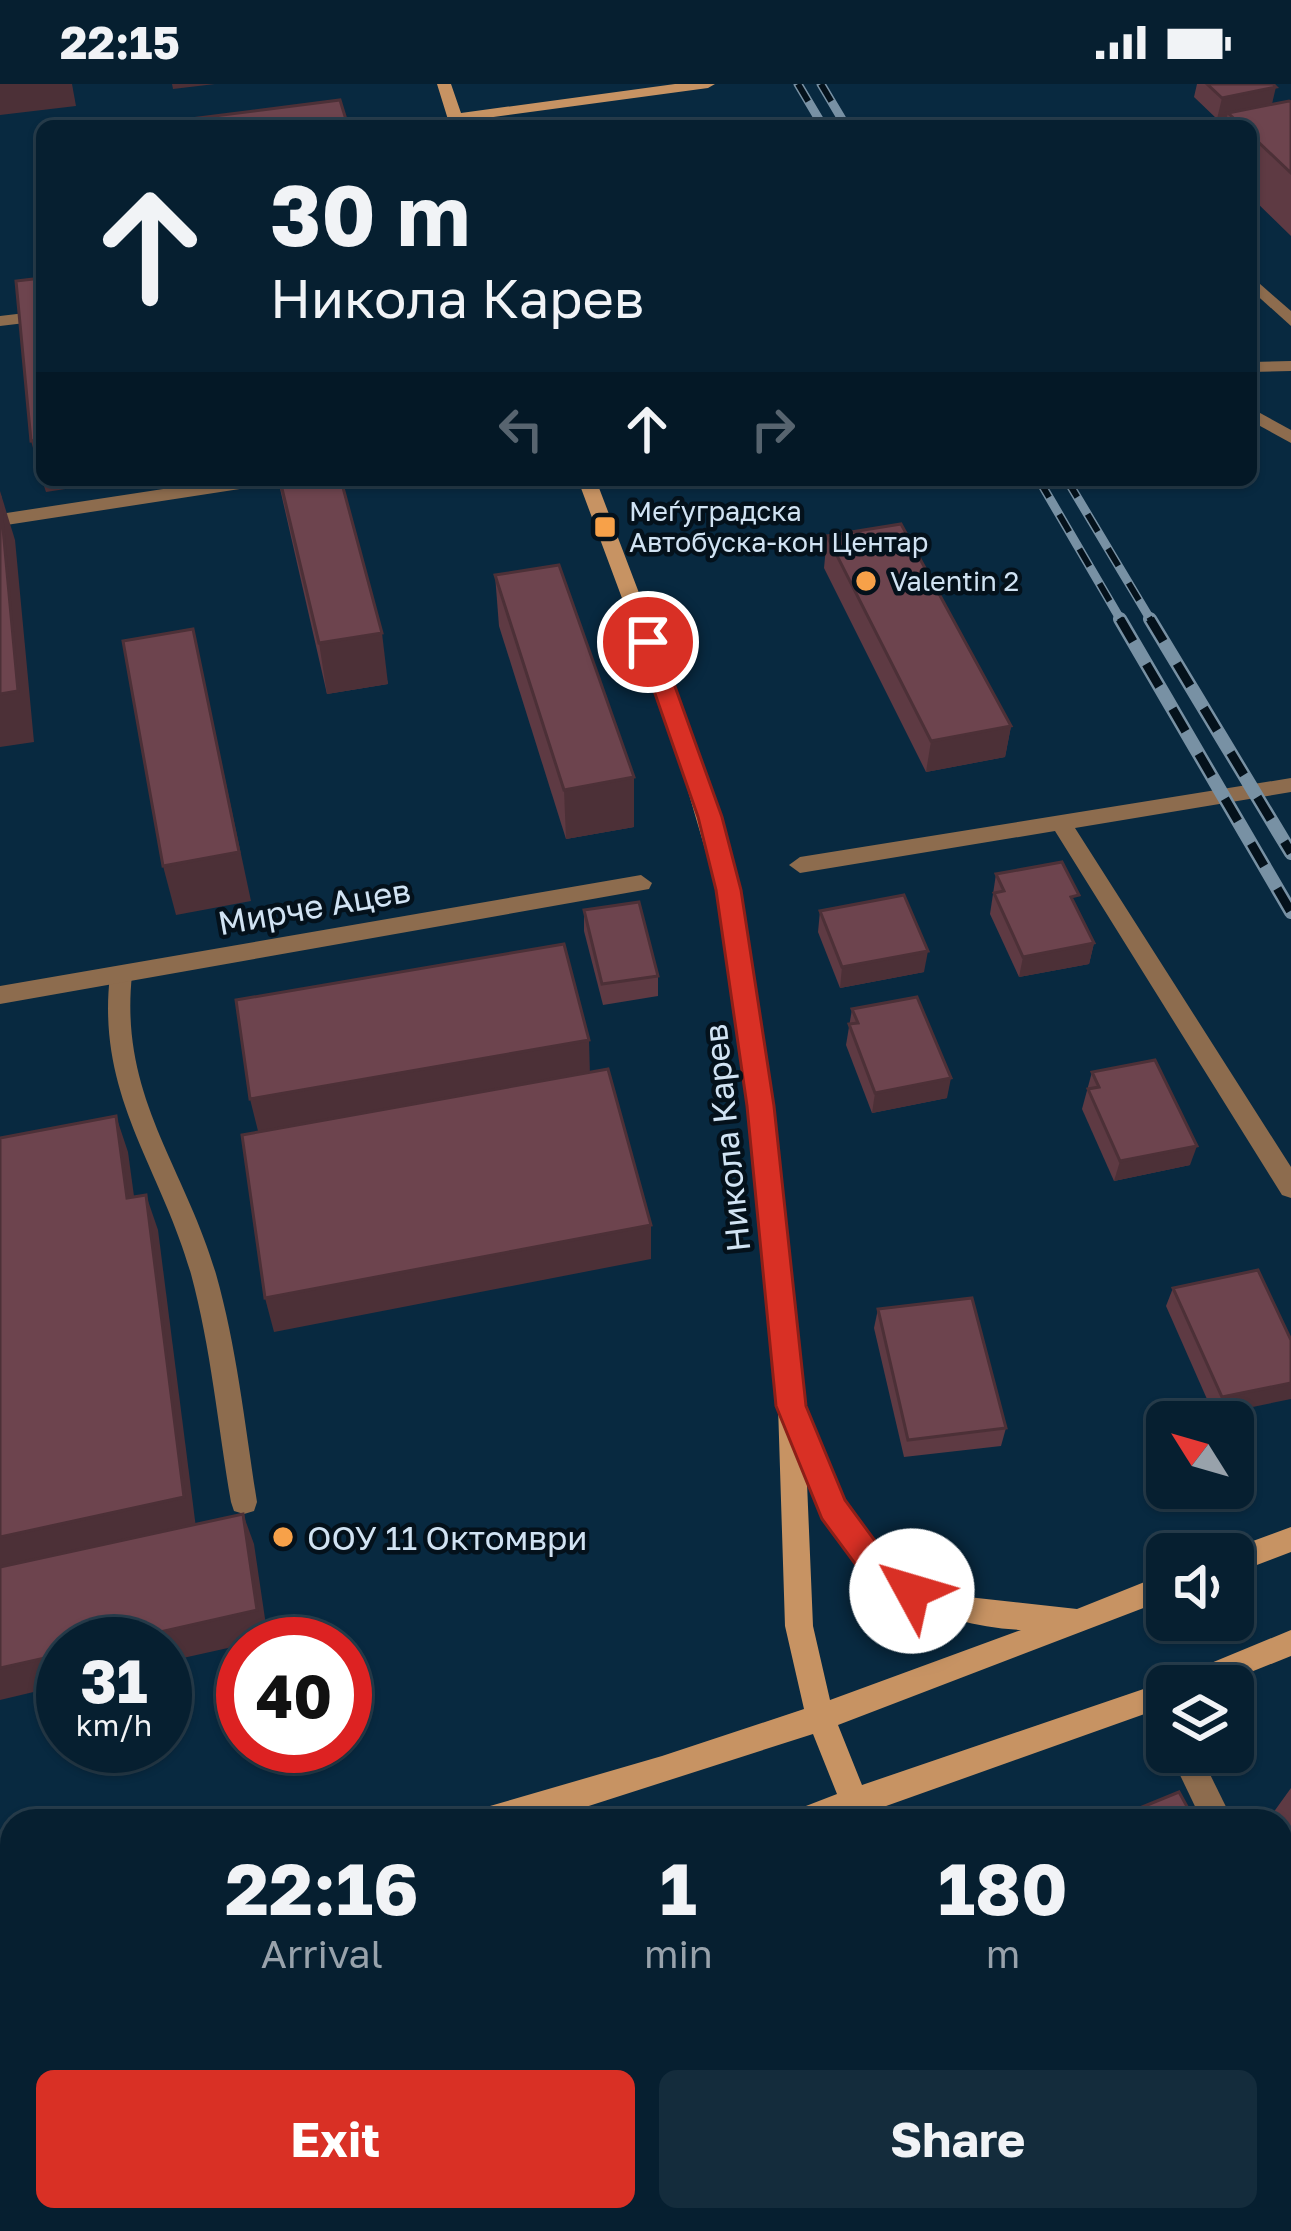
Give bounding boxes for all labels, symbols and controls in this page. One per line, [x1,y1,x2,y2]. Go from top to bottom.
text: 22:15 [60,15,180,69]
text: 30 m [270,164,470,264]
icon: ahead [72,168,228,324]
text: Никола Карев [270,265,644,330]
icon: left [488,396,554,462]
icon: ahead [614,396,680,462]
icon: right [740,396,806,462]
place label: Меѓуградска Автобуска-кон Центар [629,495,928,558]
marker: Меѓуградска Автобуска-кон Центар [592,514,618,540]
place label: Valentin 2 [890,565,1019,597]
marker: Valentin 2 [853,568,879,594]
pin [597,591,699,693]
icon: arrive [615,609,681,675]
street label: Мирче Ацев [215,870,413,942]
street label: Никола Карев [695,1022,757,1254]
north arrow [1146,1401,1254,1509]
map controls [1146,1401,1254,1773]
place label: ООУ 11 Октомври [307,1518,587,1557]
marker: ООУ 11 Октомври [270,1524,296,1550]
position arrow [849,1528,975,1654]
button: sound [1146,1533,1254,1641]
speed limit sign: 40 [216,1617,372,1773]
text: 31 [80,1644,148,1716]
button: layers [1146,1665,1254,1773]
text: km/h [76,1707,152,1743]
text: 22:16 [225,1844,419,1931]
text: 1 [660,1844,697,1931]
text: 180 [938,1844,1068,1931]
text: Arrival [261,1930,383,1977]
text: min [644,1930,713,1977]
text: m [986,1930,1020,1977]
button: Exit [36,2070,635,2208]
button: Share [659,2070,1257,2208]

